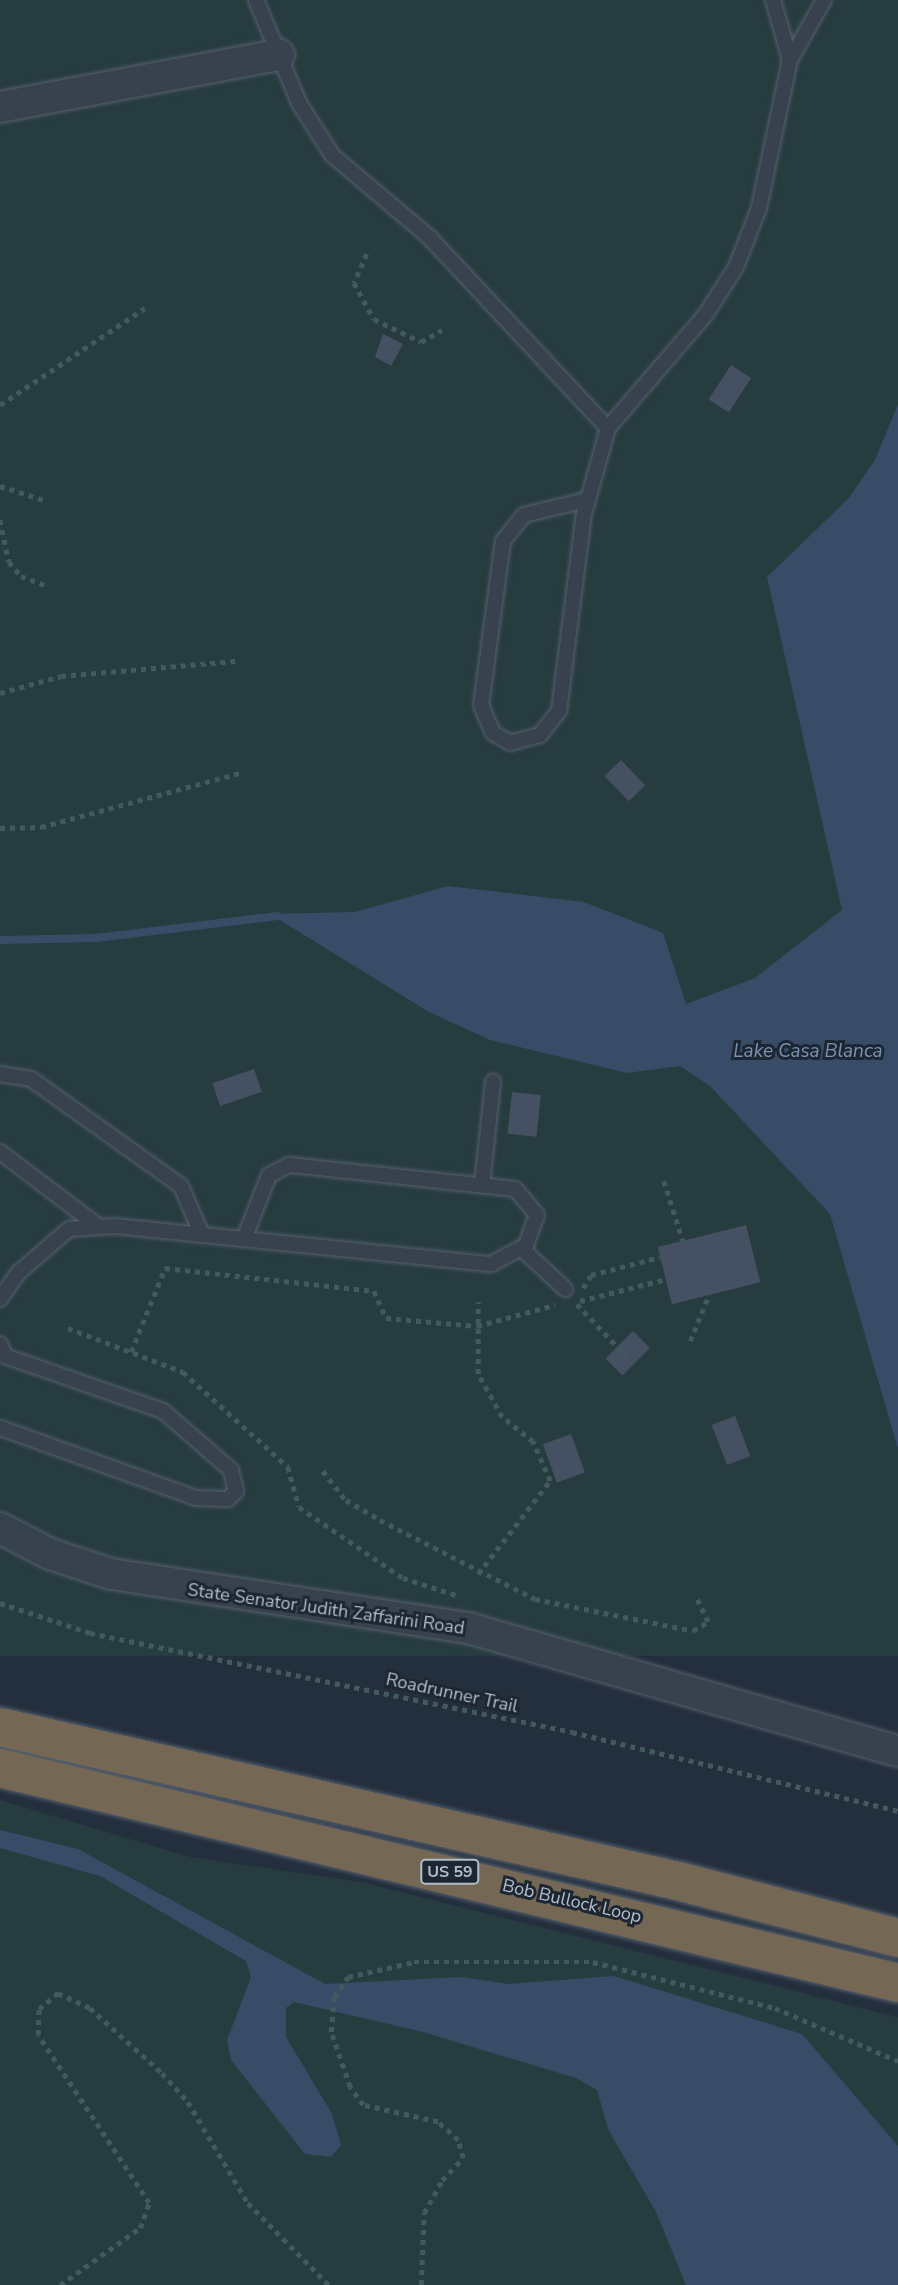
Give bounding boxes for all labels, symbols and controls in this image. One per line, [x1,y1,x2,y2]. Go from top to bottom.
water label: Lake Casa Blanca [733,1041,883,1063]
street label: State Senator Judith Zaffarini Road [186,1579,466,1639]
street label: Roadrunner Trail [384,1668,520,1718]
road number: US 59 [420,1860,480,1884]
street label: Bob Bullock Loop [500,1874,644,1928]

